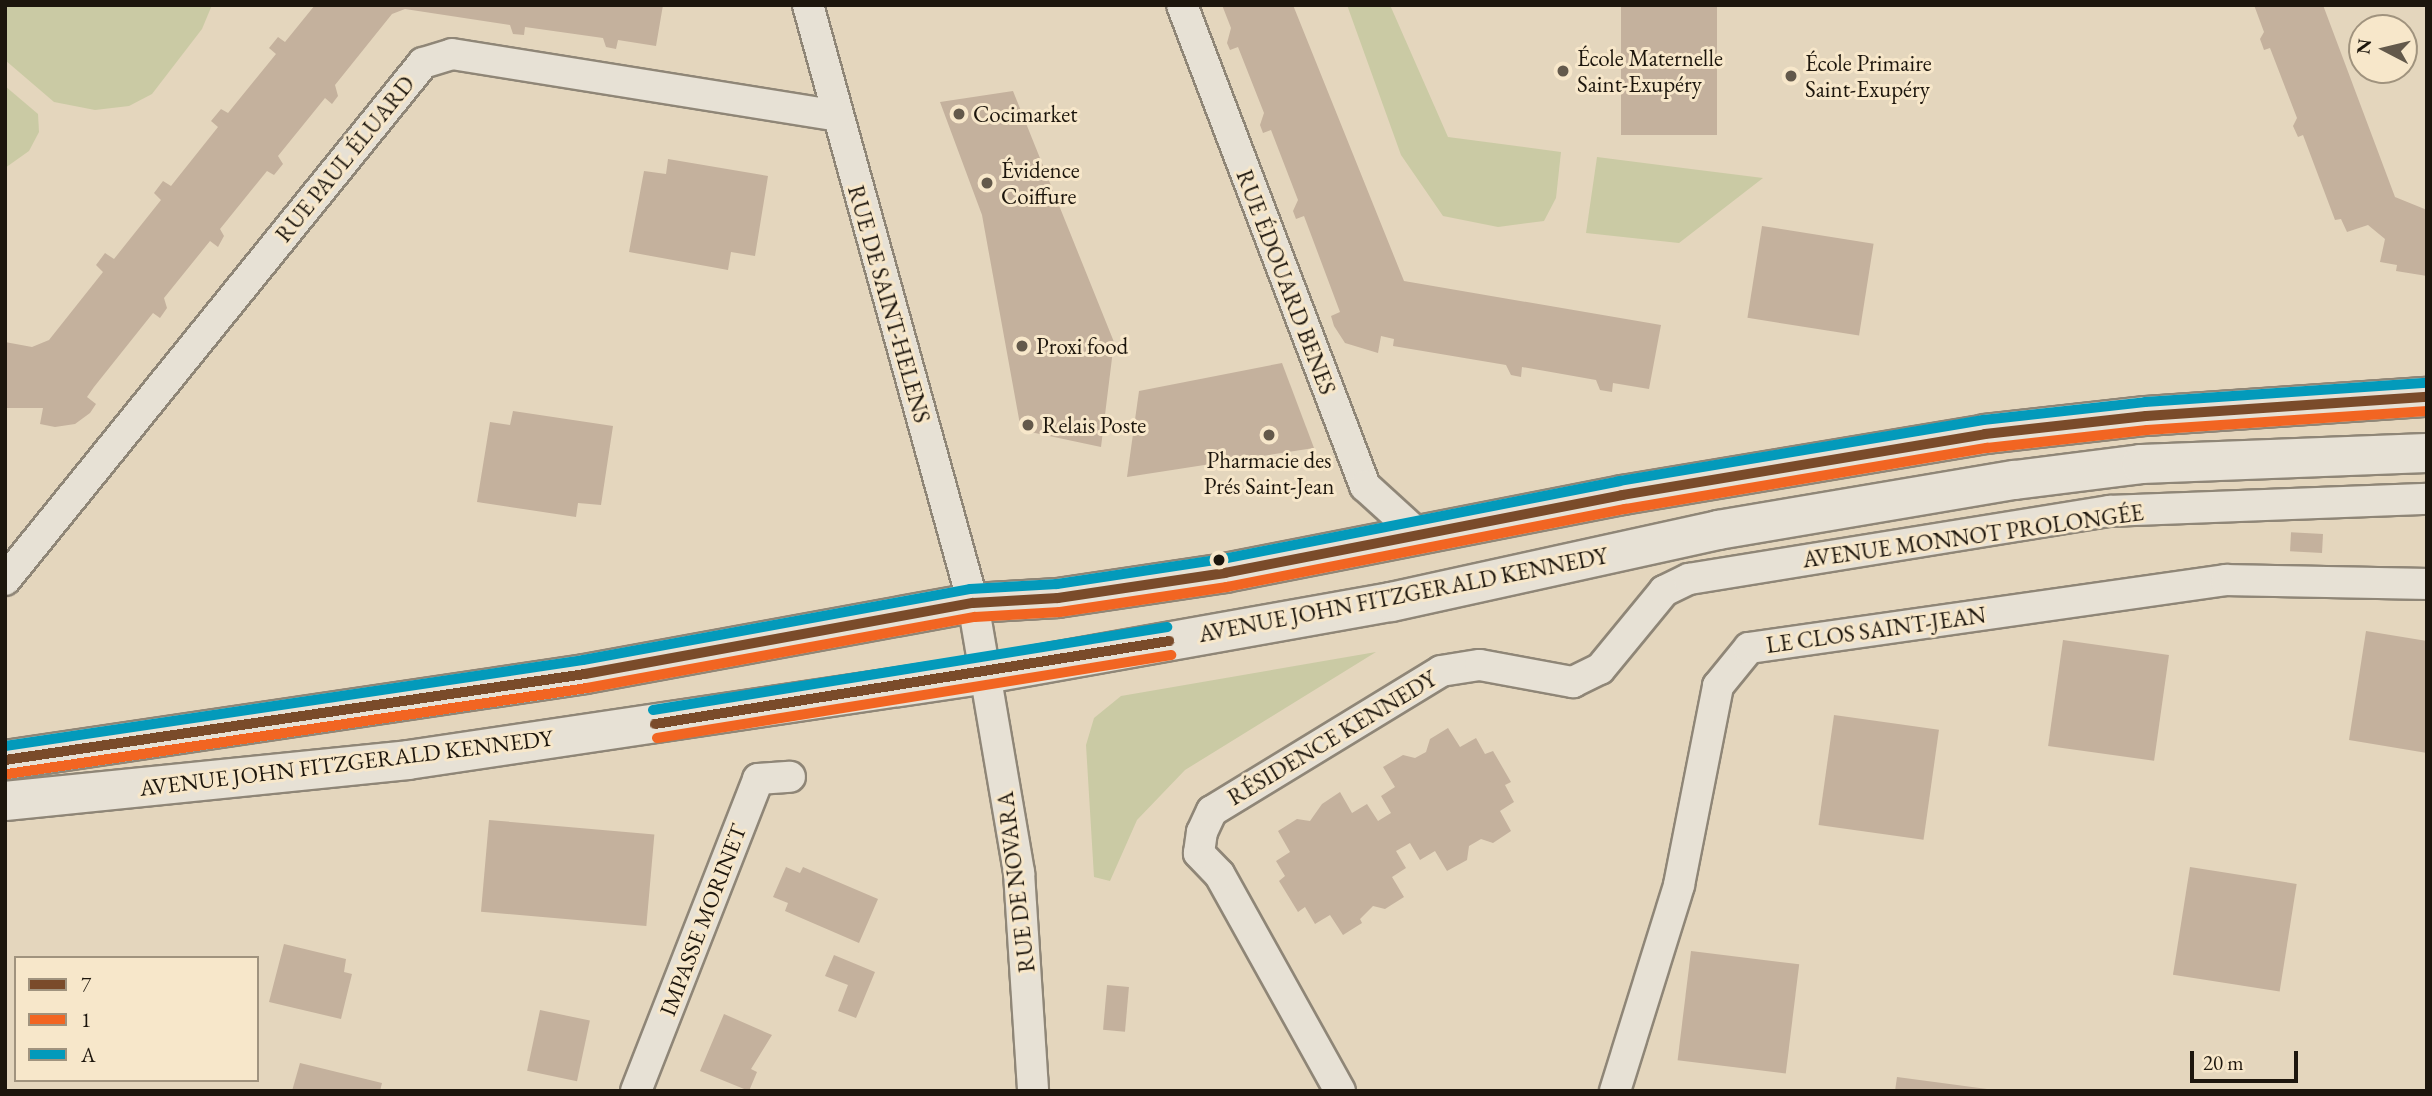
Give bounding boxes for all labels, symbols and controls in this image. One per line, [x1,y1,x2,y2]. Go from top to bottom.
north arrow [2348,14,2418,84]
text: N [2350,37,2377,56]
place label: École Maternelle Saint-Exupéry [1577,44,1723,98]
place label: École Primaire Saint-Exupéry [1805,49,1932,103]
marker: École Maternelle Saint-Exupéry [1555,63,1571,79]
marker: École Primaire Saint-Exupéry [1783,68,1799,84]
street label: RUE PAUL ÉLUARD [270,70,420,248]
place label: Cocimarket [973,100,1077,128]
marker: Cocimarket [951,106,967,122]
place label: Évidence Coiffure [1001,156,1080,210]
street label: RUE ÉDOUARD BENES [1230,166,1342,398]
marker: Évidence Coiffure [979,175,995,191]
street label: RUE DE SAINT-HELENS [842,182,936,426]
place label: Proxi food [1036,332,1128,360]
marker: Proxi food [1014,338,1030,354]
place label: Relais Poste [1042,411,1146,439]
marker: Relais Poste [1020,417,1036,433]
marker: Pharmacie des Prés Saint-Jean [1261,427,1277,443]
place label: Pharmacie des Prés Saint-Jean [1204,446,1334,500]
street label: AVENUE MONNOT PROLONGÉE [1801,498,2145,574]
street label: AVENUE JOHN FITZGERALD KENNEDY [1196,542,1610,648]
unlabelled marker [1212,553,1226,567]
street label: LE CLOS SAINT-JEAN [1764,601,1988,659]
street label: RÉSIDENCE KENNEDY [1223,665,1441,811]
street label: AVENUE JOHN FITZGERALD KENNEDY [138,724,554,802]
street label: RUE DE NOVARA [991,790,1041,974]
street label: IMPASSE MORINET [654,820,752,1020]
legend [14,956,259,1082]
text: 7 [81,971,91,998]
text: 1 [81,1006,91,1033]
scale bar [2194,1036,2302,1080]
text: A [81,1041,96,1068]
text: 20 m [2203,1049,2244,1076]

